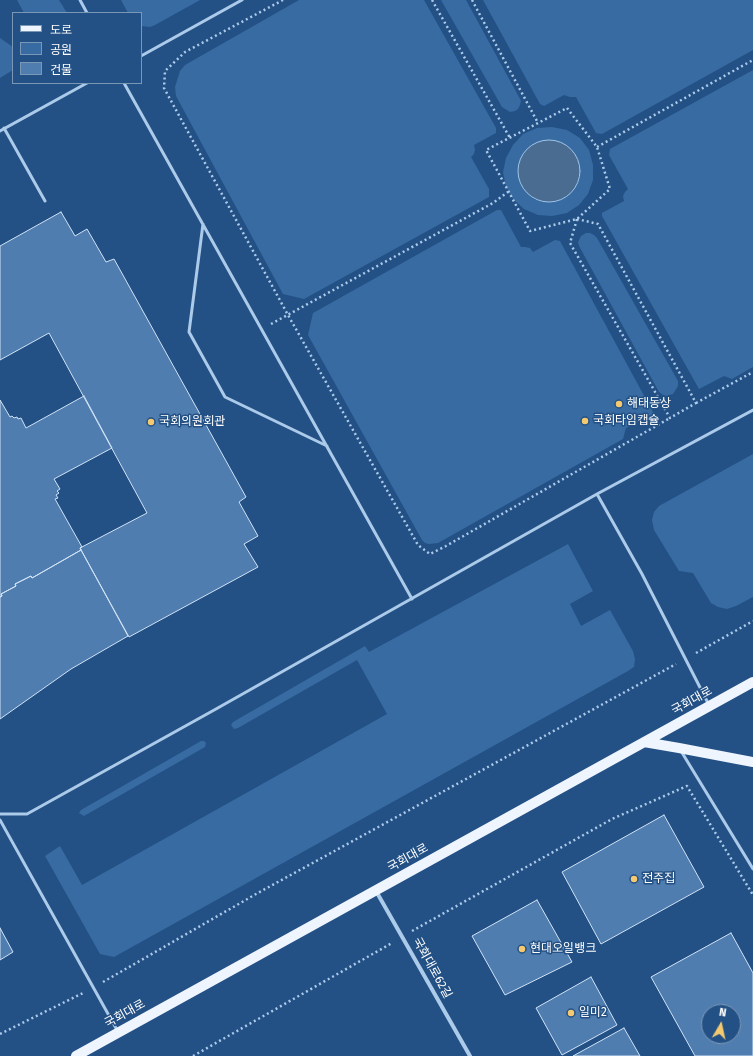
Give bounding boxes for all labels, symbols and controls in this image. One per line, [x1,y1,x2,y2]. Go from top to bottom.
legend [12,12,142,84]
text: 도로 [50,23,72,37]
text: 공원 [50,43,72,57]
text: 건물 [50,63,72,77]
place label: 해태동상 [627,397,671,411]
marker: 해태동상 [614,399,624,409]
place label: 국회타임캡슐 [593,414,659,428]
place label: 국회의원회관 [159,415,225,429]
marker: 국회타임캡슐 [580,416,590,426]
marker: 국회의원회관 [146,417,156,427]
street label: 국회대로 [669,684,715,718]
street label: 국회대로 [385,841,431,875]
place label: 전주집 [642,872,675,886]
marker: 전주집 [629,874,639,884]
street label: 국회대로62길 [409,935,455,1001]
place label: 현대오일뱅크 [530,942,596,956]
marker: 현대오일뱅크 [517,944,527,954]
street label: 국회대로 [102,997,148,1031]
north arrow [701,1004,741,1044]
place label: 일미2 [579,1006,607,1020]
text: N [718,1006,727,1020]
marker: 일미2 [566,1008,576,1018]

